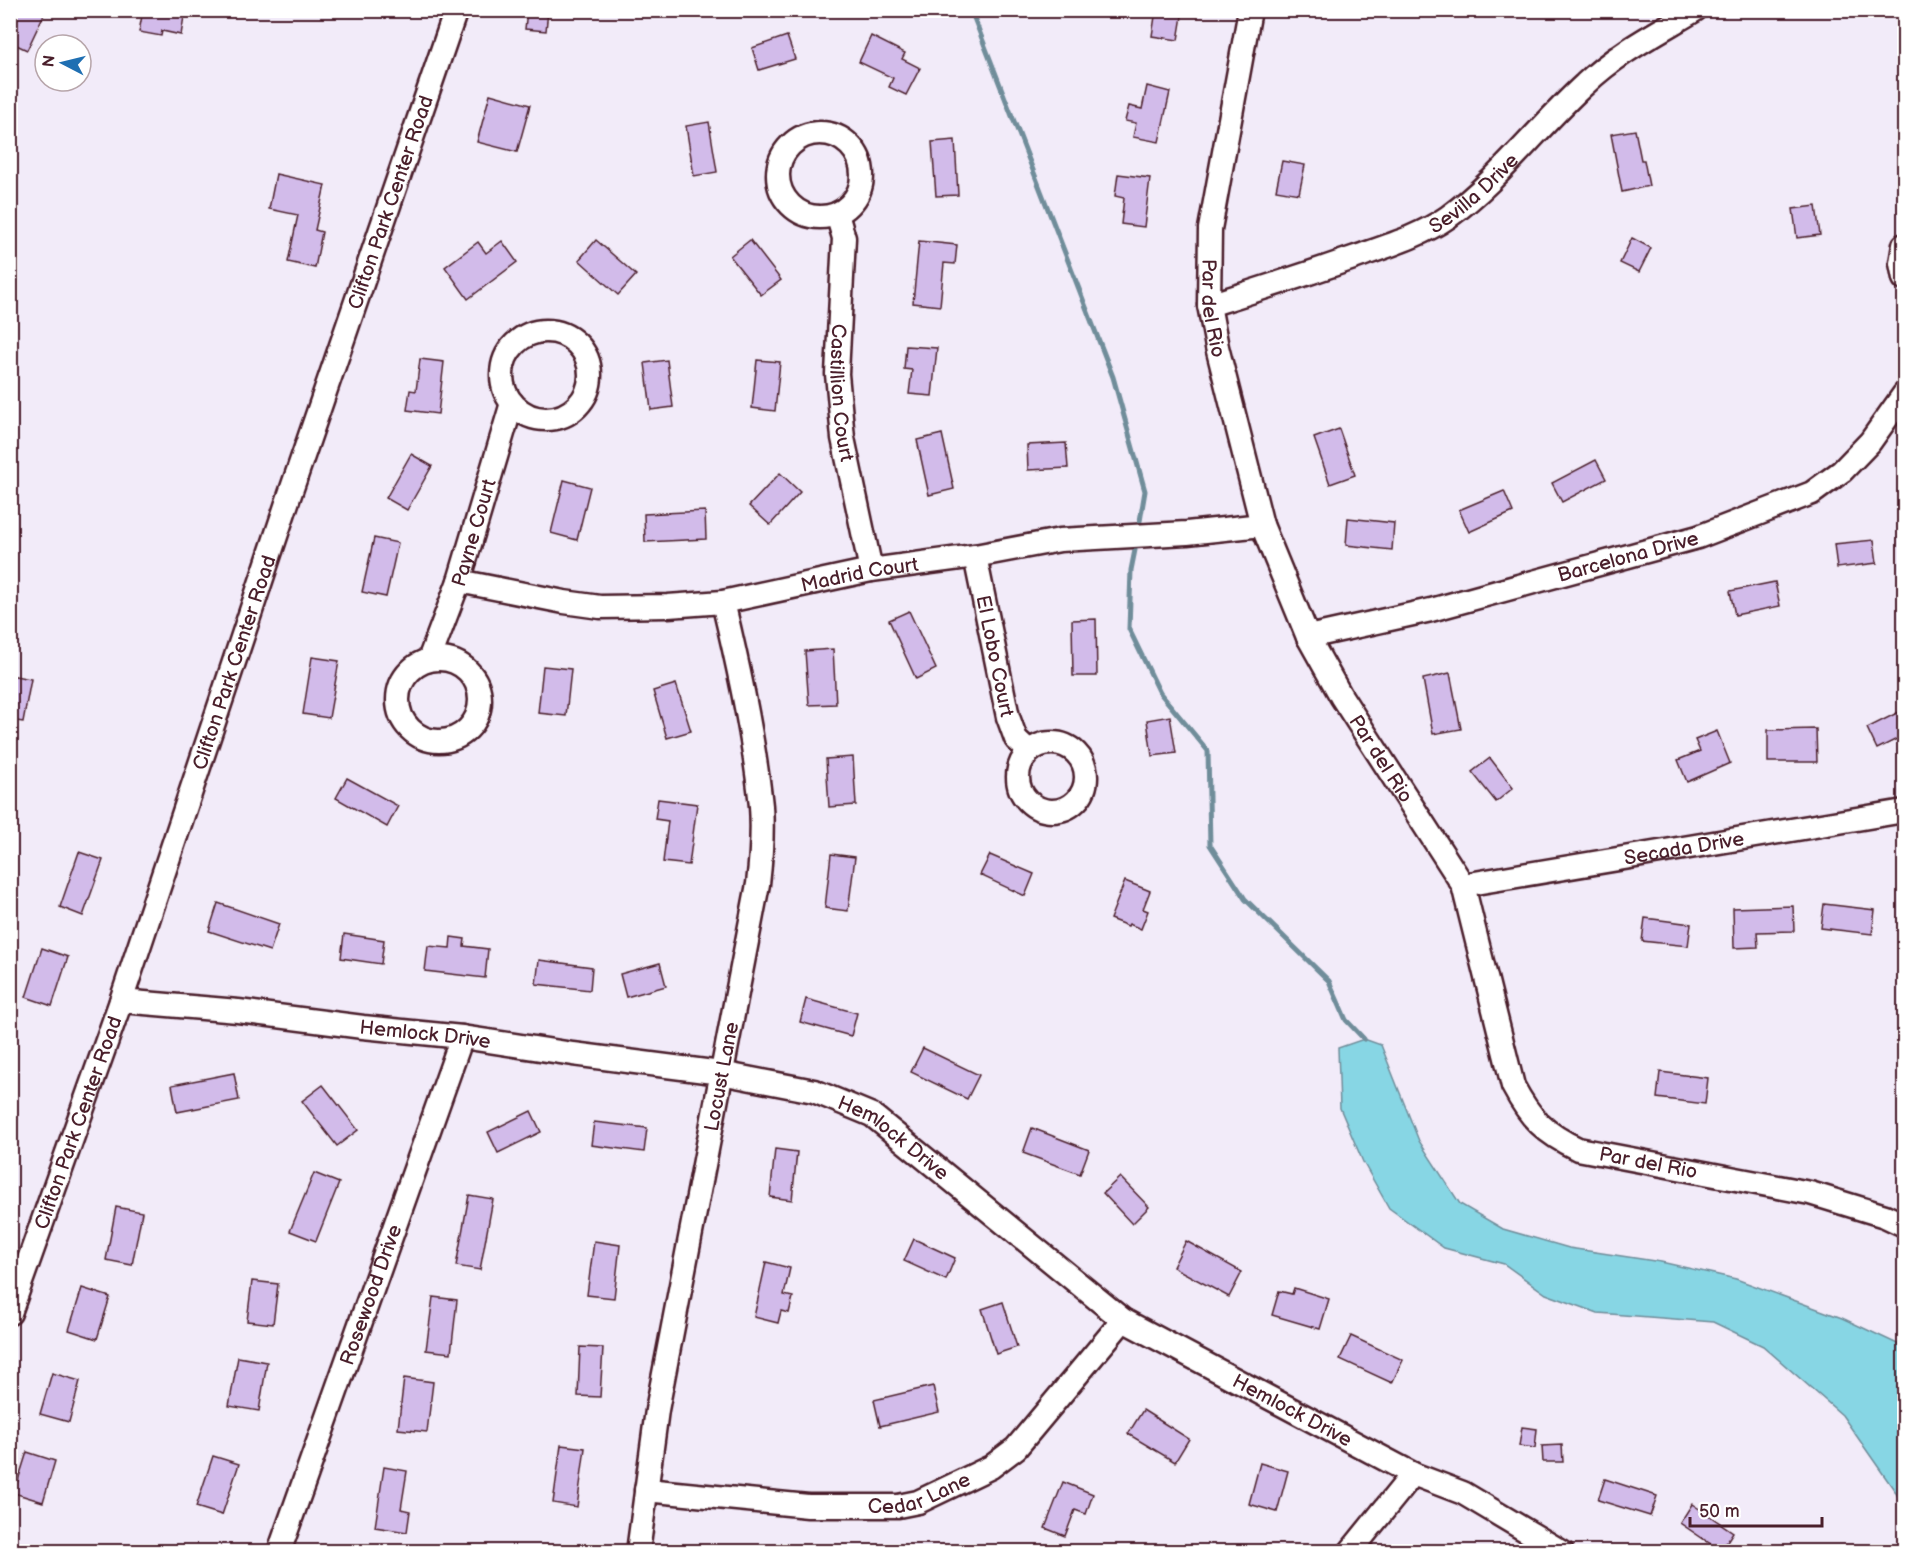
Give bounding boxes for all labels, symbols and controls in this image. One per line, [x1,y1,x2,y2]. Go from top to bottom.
north arrow [33,33,93,93]
text: N [39,54,60,68]
street label: Clifton Park Center Road [343,92,439,313]
street label: Sevilla Drive [1425,149,1524,239]
street label: Par del Rio [1196,259,1230,360]
street label: Castillion Court [824,323,859,464]
street label: Payne Court [447,476,502,589]
street label: Barcelona Drive [1555,526,1701,588]
street label: Clifton Park Center Road [188,552,282,773]
street label: Madrid Court [799,553,920,598]
street label: El Lobo Court [970,593,1019,719]
street label: Par del Rio [1343,711,1417,807]
street label: Secada Drive [1622,827,1746,871]
street label: Clifton Park Center Road [30,1013,128,1233]
street label: Hemlock Drive [358,1016,492,1054]
street label: Locust Lane [700,1020,744,1133]
street label: Hemlock Drive [834,1091,953,1186]
street label: Par del Rio [1597,1142,1699,1184]
street label: Rosewood Drive [335,1222,407,1369]
street label: Hemlock Drive [1228,1369,1356,1452]
street label: Cedar Lane [868,1468,974,1520]
scale bar [1690,1490,1822,1528]
text: 50 m [1699,1501,1740,1522]

